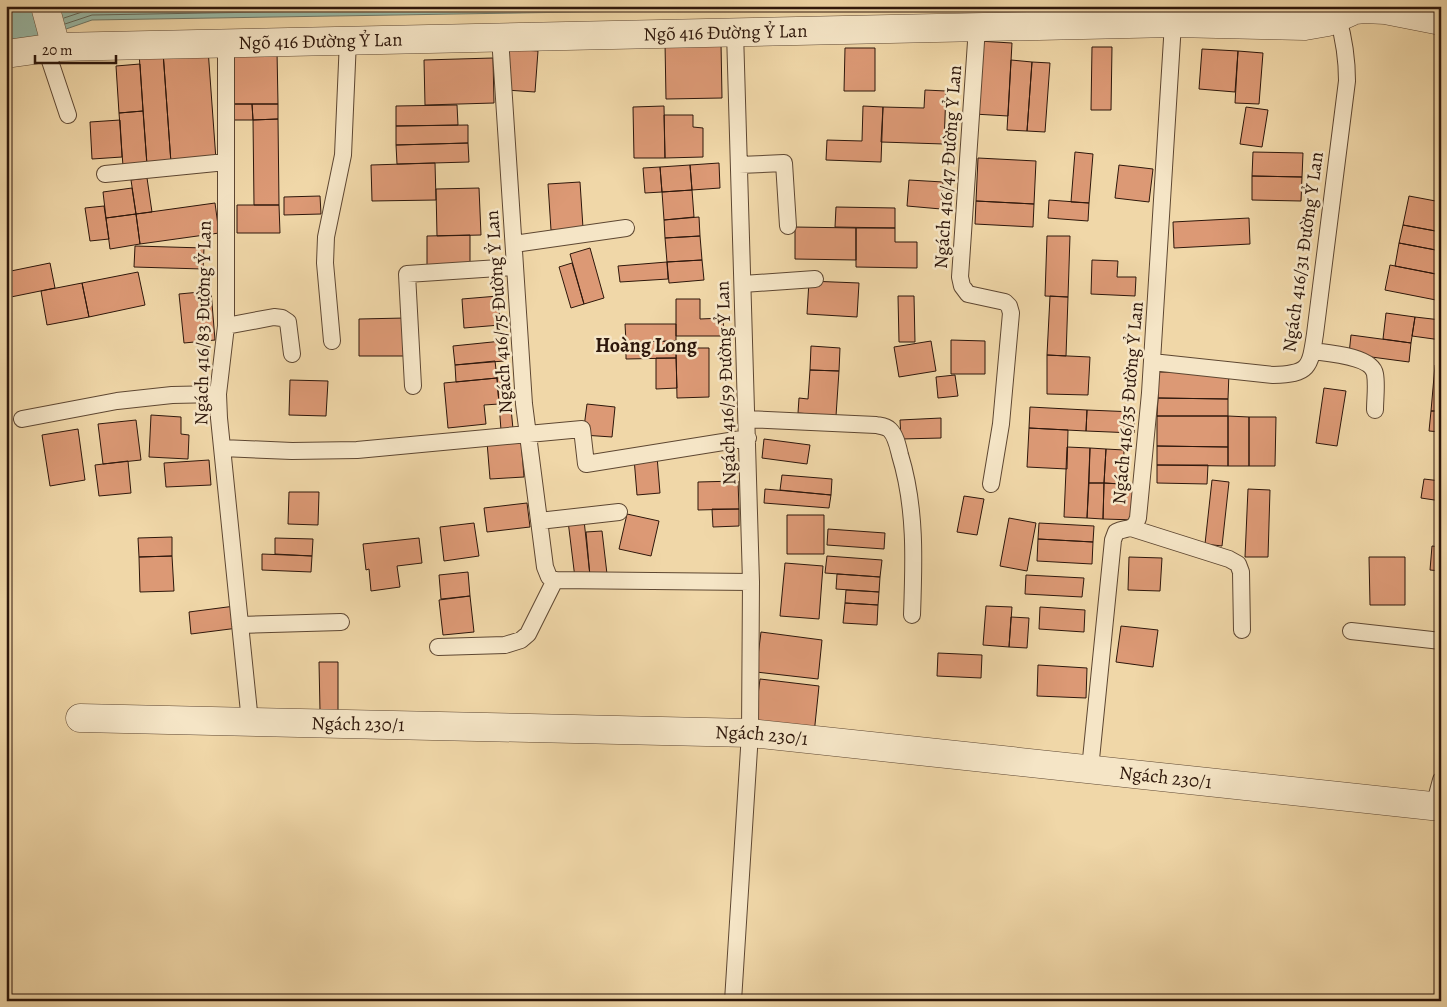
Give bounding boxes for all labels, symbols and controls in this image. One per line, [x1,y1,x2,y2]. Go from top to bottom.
street label: Ngõ 416 Đường Ỷ Lan [643,18,808,47]
street label: Ngõ 416 Đường Ỷ Lan [238,27,403,56]
scale bar [35,32,116,64]
text: 20 m [42,40,73,60]
street label: Ngách 416/47 Đường Ỷ Lan [928,64,968,270]
street label: Ngách 416/31 Đường Ỷ Lan [1276,150,1330,354]
street label: Ngách 416/75 Đường Ỷ Lan [479,209,519,415]
street label: Ngách 416/83 Đường Ỷ Lan [188,220,218,426]
street label: Ngách 416/59 Đường Ỷ Lan [709,280,743,486]
street label: Ngách 416/35 Đường Ỷ Lan [1106,300,1150,506]
district label: Hoàng Long [595,332,698,359]
street label: Ngách 230/1 [311,710,405,738]
street label: Ngách 230/1 [715,719,810,752]
street label: Ngách 230/1 [1118,760,1214,795]

